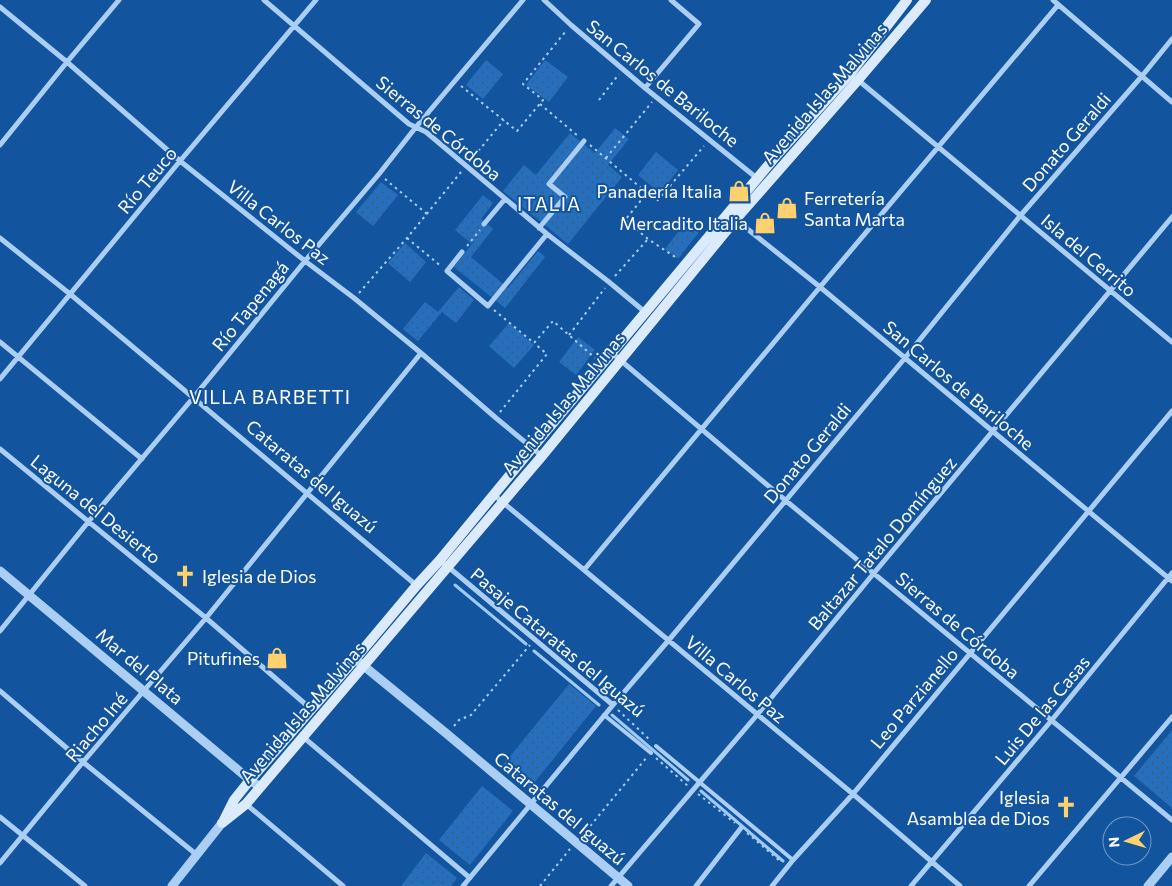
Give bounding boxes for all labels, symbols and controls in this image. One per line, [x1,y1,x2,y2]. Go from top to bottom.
street label: San Carlos de Bariloche [582,15,744,151]
street label: Avenida Islas Malvinas [757,18,891,168]
street label: Sierras de Córdoba [372,71,506,185]
street label: Donato Geraldi [1017,88,1115,196]
street label: Río Teuco [113,142,181,218]
street label: Villa Carlos Paz [223,175,335,269]
shop icon: Panadería Italia [726,178,752,204]
place label: Panadería Italia [597,180,722,202]
place label: Ferretería Santa Marta [804,187,905,230]
district label: ITALIA [517,192,581,215]
shop icon: Ferretería Santa Marta [774,195,800,221]
street label: Isla del Cerrito [1037,209,1141,301]
shop icon: Mercadito Italia [752,210,778,236]
place label: Mercadito Italia [619,212,748,234]
street label: Río Tapenagá [207,257,293,355]
street label: San Carlos de Bariloche [879,316,1039,454]
street label: Avenida Islas Malvinas [497,327,629,479]
district label: VILLA BARBETTI [189,385,351,408]
street label: Donato Geraldi [759,398,855,508]
street label: Cataratas del Iguazú [242,415,382,537]
street label: Laguna del Desierto [27,450,165,568]
street label: Baltazar Tatalo Domínguez [803,452,961,634]
church icon: Iglesia de Dios [172,563,198,589]
street label: Pasaje Cataratas del Iguazú [467,563,649,721]
place label: Iglesia de Dios [202,565,317,587]
street label: Sierras de Córdoba [892,567,1024,683]
street label: Mar del Plata [92,623,188,709]
street label: Villa Carlos Paz [681,631,791,727]
street label: Avenida Islas Malvinas [235,637,369,787]
street label: Leo Parzianello [866,643,962,753]
shop icon: Pitufines [264,645,290,671]
place label: Pitufines [187,647,260,669]
street label: Luis De las Casas [990,651,1094,769]
street label: Riacho Iné [60,688,132,766]
street label: Cataratas del Iguazú [490,747,630,869]
place label: Iglesia Asamblea de Dios [907,786,1050,829]
church icon: Iglesia Asamblea de Dios [1053,794,1079,820]
north arrow [1102,816,1152,866]
text: N [1105,836,1122,848]

